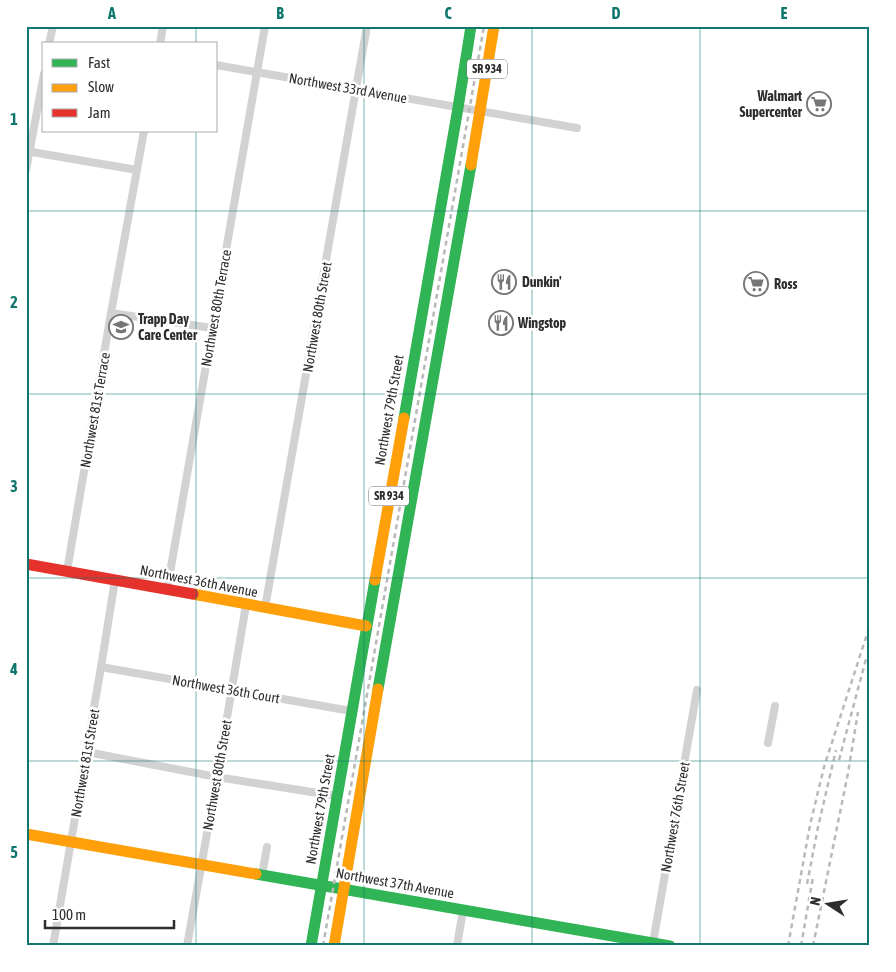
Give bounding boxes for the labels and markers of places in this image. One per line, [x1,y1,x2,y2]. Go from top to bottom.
place label: Walmart Supercenter [740,88,803,120]
supermarket icon: Walmart Supercenter [806,91,832,117]
restaurant icon: Dunkin' [491,269,517,295]
supermarket icon: Ross [743,271,769,297]
place label: Dunkin' [522,274,562,290]
place label: Ross [774,276,798,292]
restaurant icon: Wingstop [488,310,514,336]
place label: Trapp Day Care Center [138,311,198,343]
school or university icon: Trapp Day Care Center [108,314,134,340]
place label: Wingstop [517,315,567,331]

